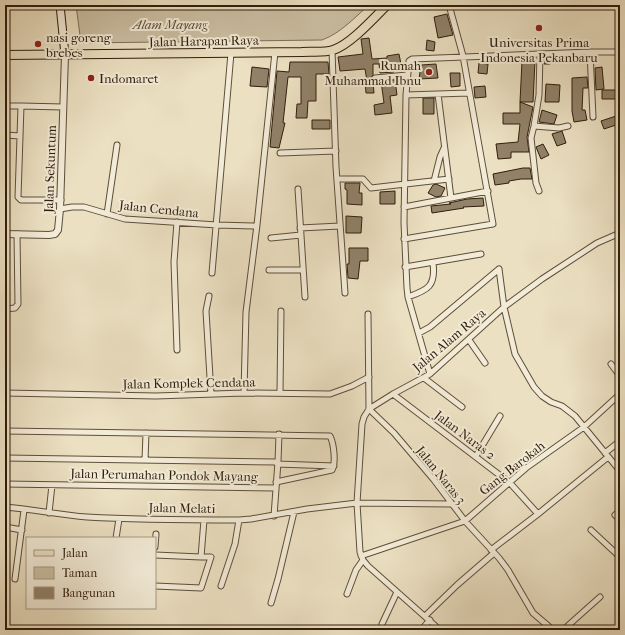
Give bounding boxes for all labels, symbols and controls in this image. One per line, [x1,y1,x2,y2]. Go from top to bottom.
park label: Alam Mayang [131,17,208,32]
marker: Universitas Prima Indonesia Pekanbaru [534,23,544,33]
place label: nasi goreng brebes [45,30,112,60]
street label: Jalan Harapan Raya [148,33,260,49]
place label: Universitas Prima Indonesia Pekanbaru [480,35,598,65]
marker: nasi goreng brebes [33,39,43,49]
place label: Rumah Muhammad Ibnu [325,58,422,88]
marker: Rumah Muhammad Ibnu [424,67,434,77]
place label: Indomaret [99,71,159,86]
marker: Indomaret [86,73,96,83]
street label: Jalan Sekuntum [41,125,59,214]
street label: Jalan Cendana [117,197,200,221]
street label: Jalan Alam Raya [409,305,489,375]
street label: Jalan Komplek Cendana [122,374,256,392]
street label: Jalan Naras 2 [431,407,499,463]
street label: Gang Barokah [476,437,548,498]
street label: Jalan Naras 3 [412,442,469,507]
street label: Jalan Perumahan Pondok Mayang [69,466,259,484]
street label: Jalan Melati [147,500,216,516]
legend [26,537,156,609]
text: Jalan [61,546,88,560]
text: Taman [62,566,97,580]
text: Bangunan [62,586,115,600]

